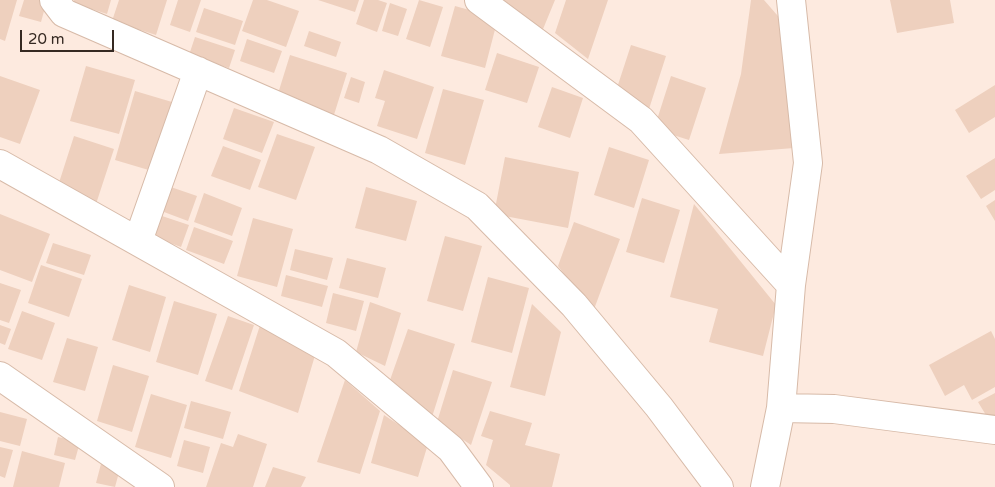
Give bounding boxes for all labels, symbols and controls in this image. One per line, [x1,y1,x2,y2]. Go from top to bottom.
scale bar [22,20,116,52]
text: 20 m [28,30,65,48]

